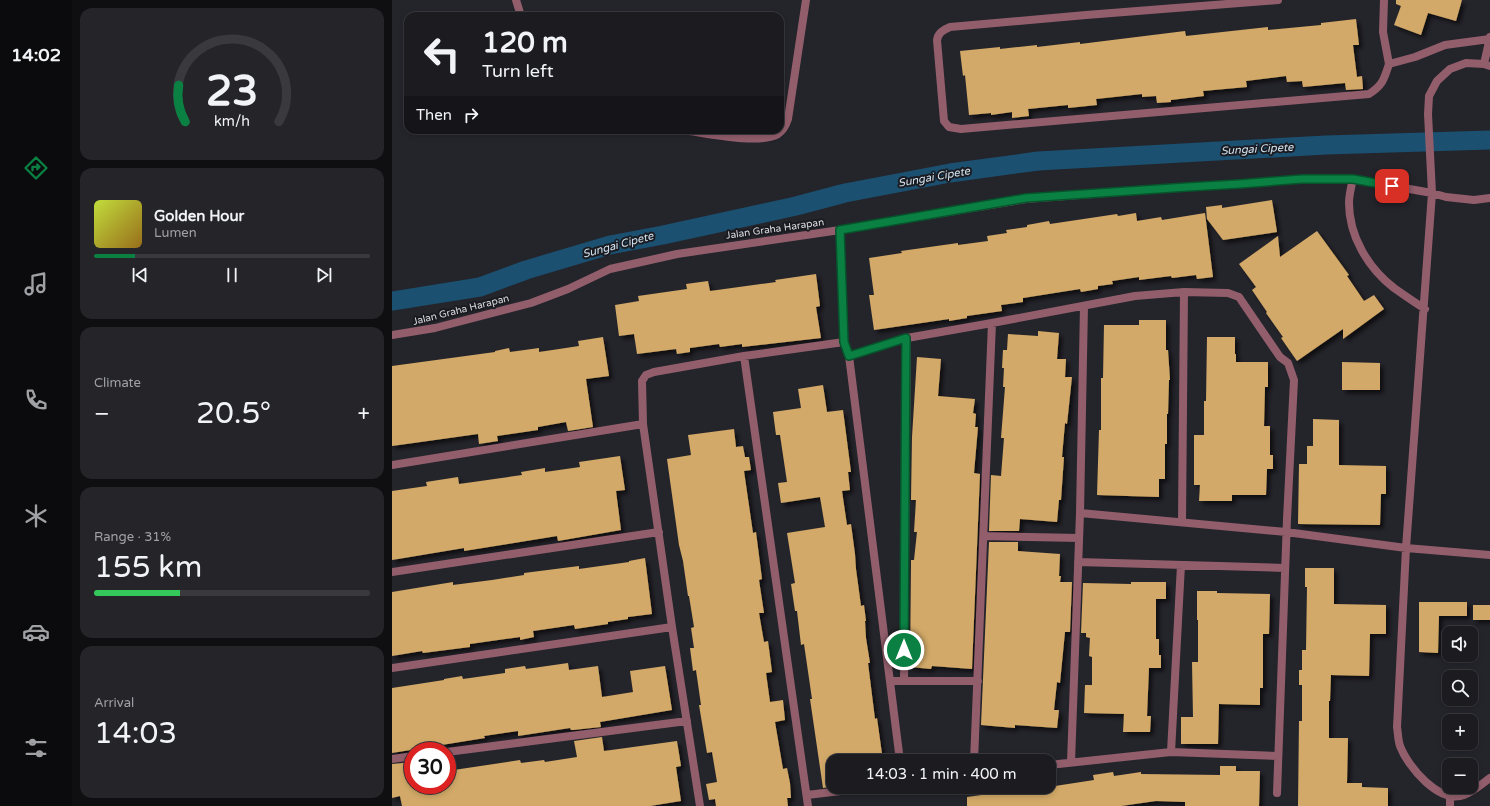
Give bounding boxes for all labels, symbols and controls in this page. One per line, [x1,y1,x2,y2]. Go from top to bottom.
text: 120 m [482,26,568,60]
icon: left [416,28,468,80]
text: 14:02 [11,44,61,66]
text: Turn left [482,60,554,82]
text: 23 [206,67,258,117]
icon: right [460,104,482,126]
text: Then [416,106,452,124]
text: km/h [214,112,250,129]
water label: Sungai Cipete [1220,141,1294,157]
icon: directions [22,154,50,182]
water label: Sungai Cipete [897,164,972,190]
pin [1375,169,1409,203]
icon: arrive [1381,175,1403,197]
text: Golden Hour [154,207,244,225]
street label: Jalan Graha Harapan [725,216,825,242]
text: Lumen [154,225,197,241]
water label: Sungai Cipete [581,229,656,261]
icon: previous [129,264,151,286]
icon: pause [221,264,243,286]
icon: next [313,264,335,286]
icon: music [22,270,50,298]
street label: Jalan Graha Harapan [411,292,511,328]
text: Climate [94,375,141,391]
icon: phone [22,386,50,414]
text: 20.5° [196,395,271,432]
text: − [94,401,110,427]
text: + [358,401,370,427]
icon: climate [22,502,50,530]
text: Range · 31% [94,529,171,545]
text: 155 km [94,549,202,586]
icon: car [22,618,50,646]
map controls [1442,626,1478,794]
button: sound [1442,626,1478,662]
position arrow [883,629,925,671]
button: search [1442,670,1478,706]
text: Arrival [94,695,134,711]
button: + [1442,714,1478,750]
text: 14:03 [94,715,177,752]
icon: filters [22,734,50,762]
speed limit sign: 30 [404,742,456,794]
button: − [1442,758,1478,794]
text: 14:03 · 1 min · 400 m [866,765,1016,783]

